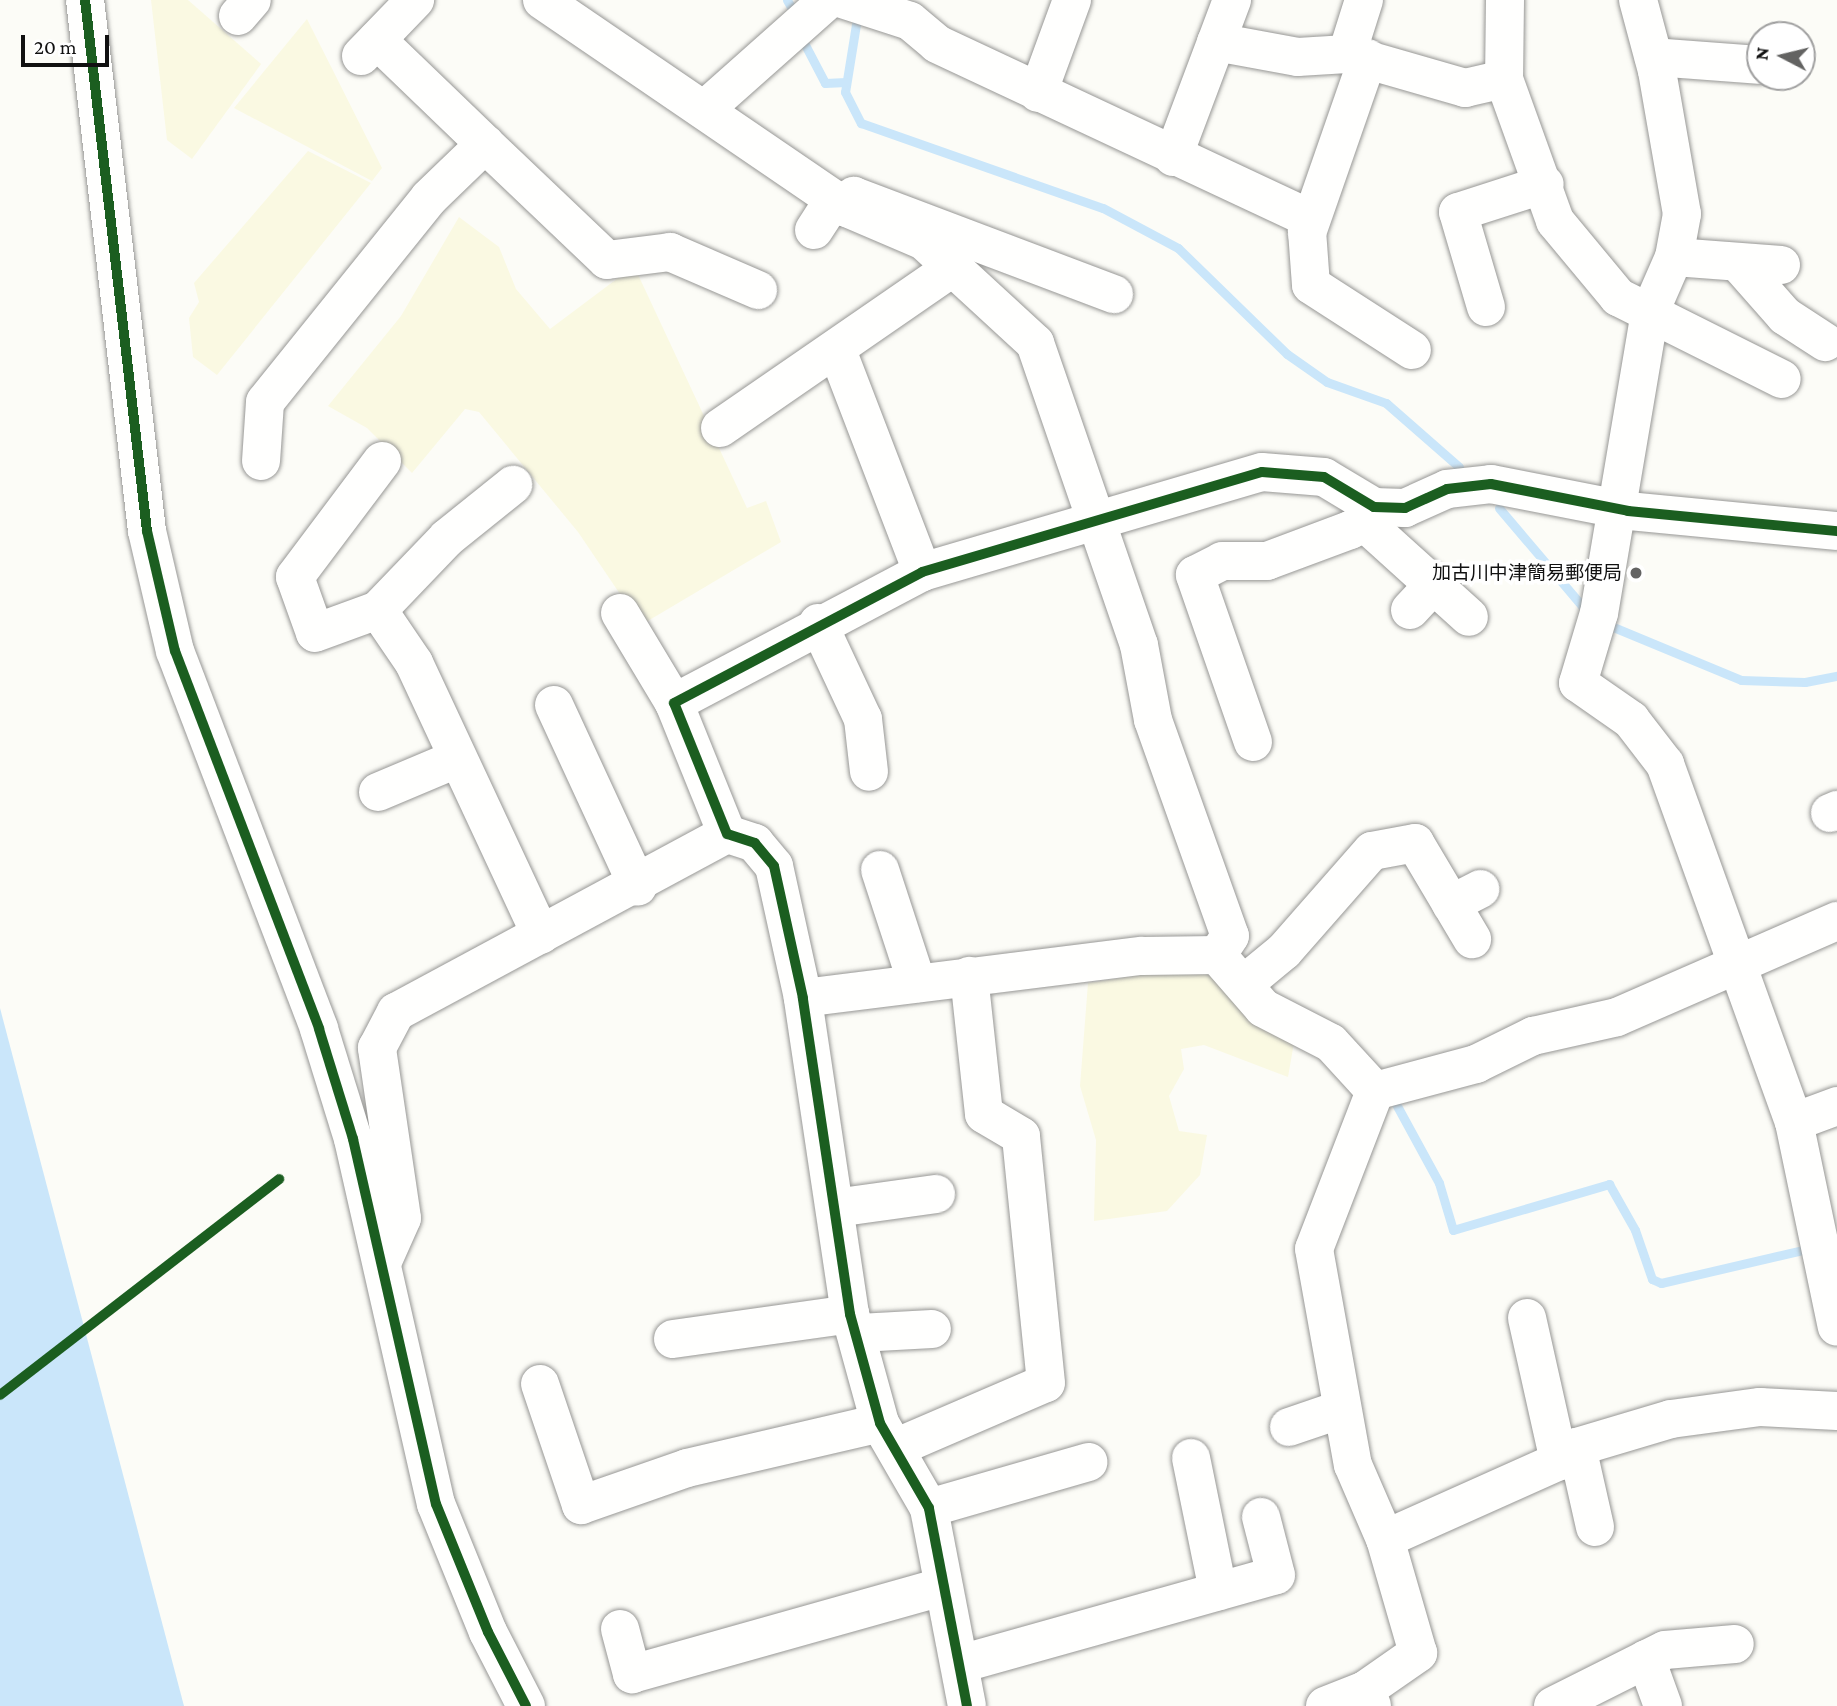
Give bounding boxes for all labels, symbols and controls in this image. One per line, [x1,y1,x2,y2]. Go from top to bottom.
scale bar [24,21,112,65]
north arrow [1746,21,1816,91]
text: 20 m [34,35,77,59]
text: N [1750,46,1773,61]
place label: 加古川中津簡易郵便局 [1432,562,1622,584]
marker: 加古川中津簡易郵便局 [1628,565,1644,581]

